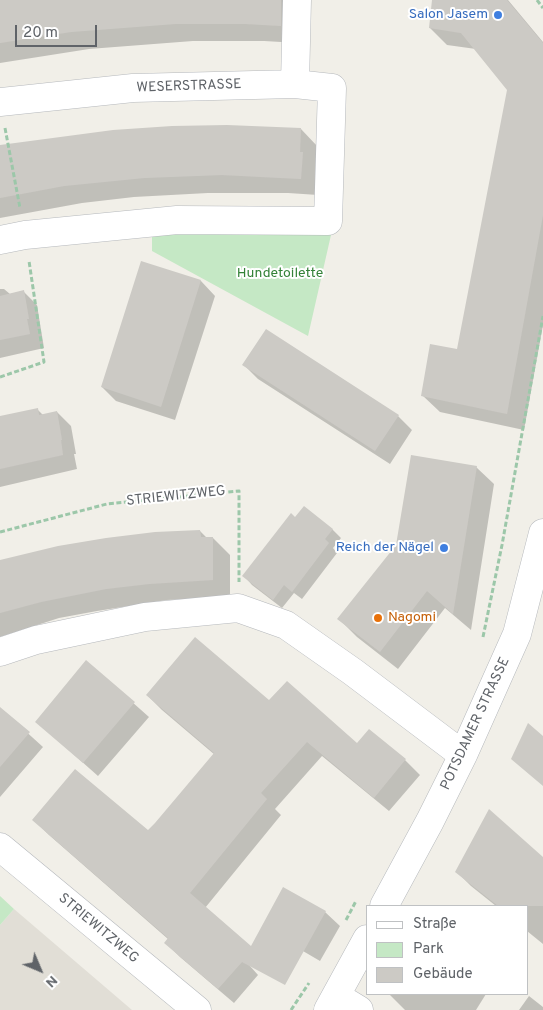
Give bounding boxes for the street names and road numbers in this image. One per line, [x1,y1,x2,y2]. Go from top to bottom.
street label: WESERSTRASSE [136,77,242,97]
street label: STRIEWITZWEG [126,483,226,511]
street label: POTSDAMER STRASSE [438,655,514,793]
street label: STRIEWITZWEG [54,891,142,967]

